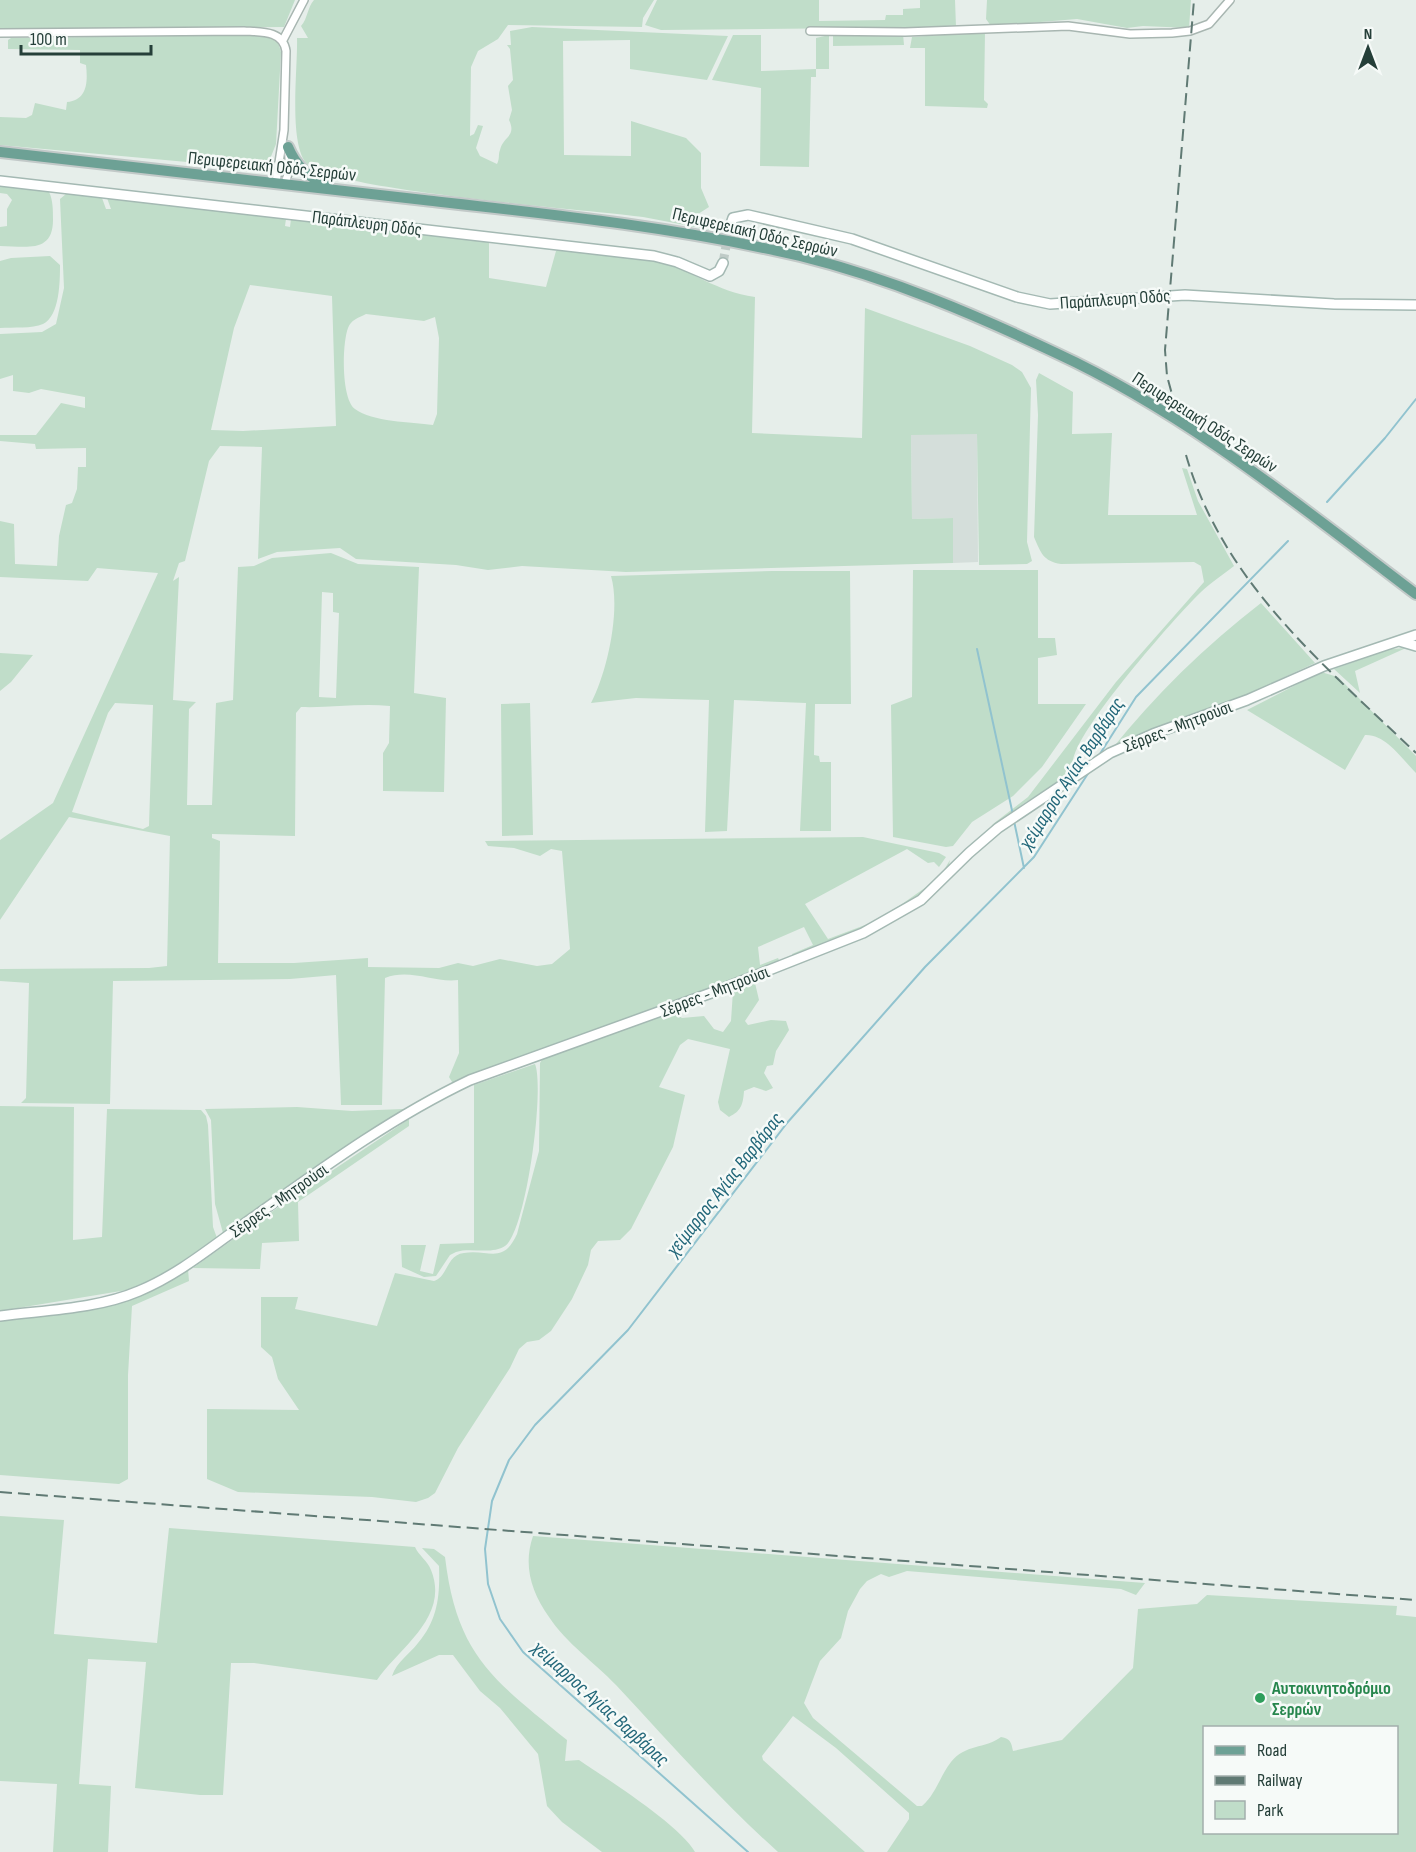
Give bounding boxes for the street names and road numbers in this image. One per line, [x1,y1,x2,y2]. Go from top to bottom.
street label: Περιφερειακή Οδός Σερρών [187,147,357,186]
street label: Περιφερειακή Οδός Σερρών [670,203,839,262]
street label: Παράπλευρη Οδός [311,206,423,241]
street label: Παράπλευρη Οδός [1059,285,1171,314]
street label: Περιφερειακή Οδός Σερρών [1128,368,1281,477]
street label: Σέρρες - Μητρούσι [1121,696,1236,757]
street label: Σέρρες - Μητρούσι [658,961,773,1022]
street label: Σέρρες - Μητρούσι [226,1159,333,1242]

